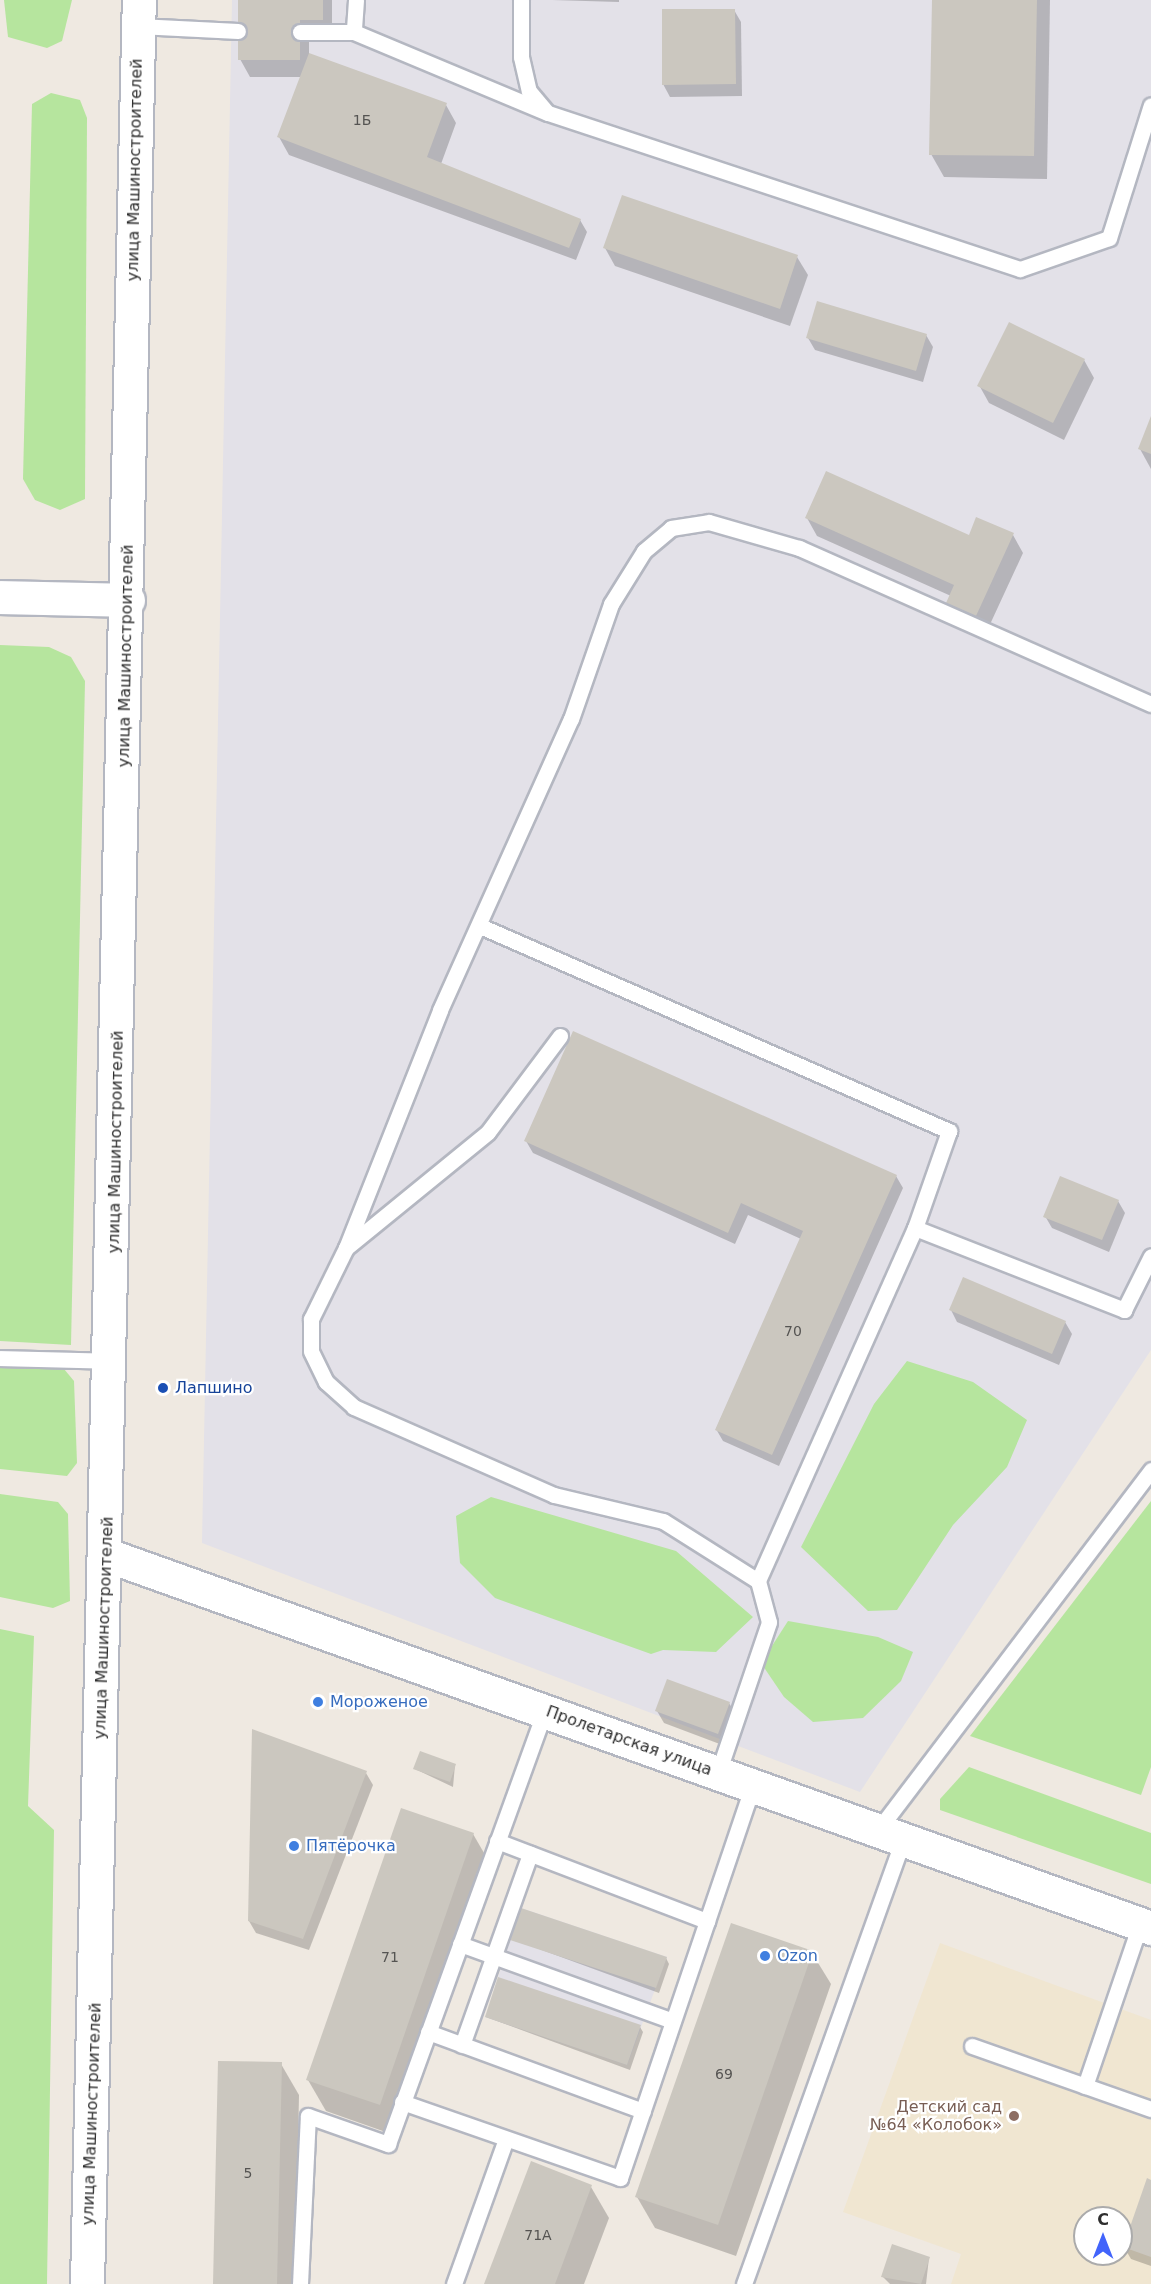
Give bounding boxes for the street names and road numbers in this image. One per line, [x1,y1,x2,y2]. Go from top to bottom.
street label: улица Машиностроителей [123,58,147,282]
street label: улица Машиностроителей [114,544,138,768]
street label: улица Машиностроителей [104,1030,128,1254]
street label: улица Машиностроителей [91,1516,117,1740]
street label: Пролетарская улица [543,1702,715,1780]
street label: улица Машиностроителей [79,2002,105,2226]

